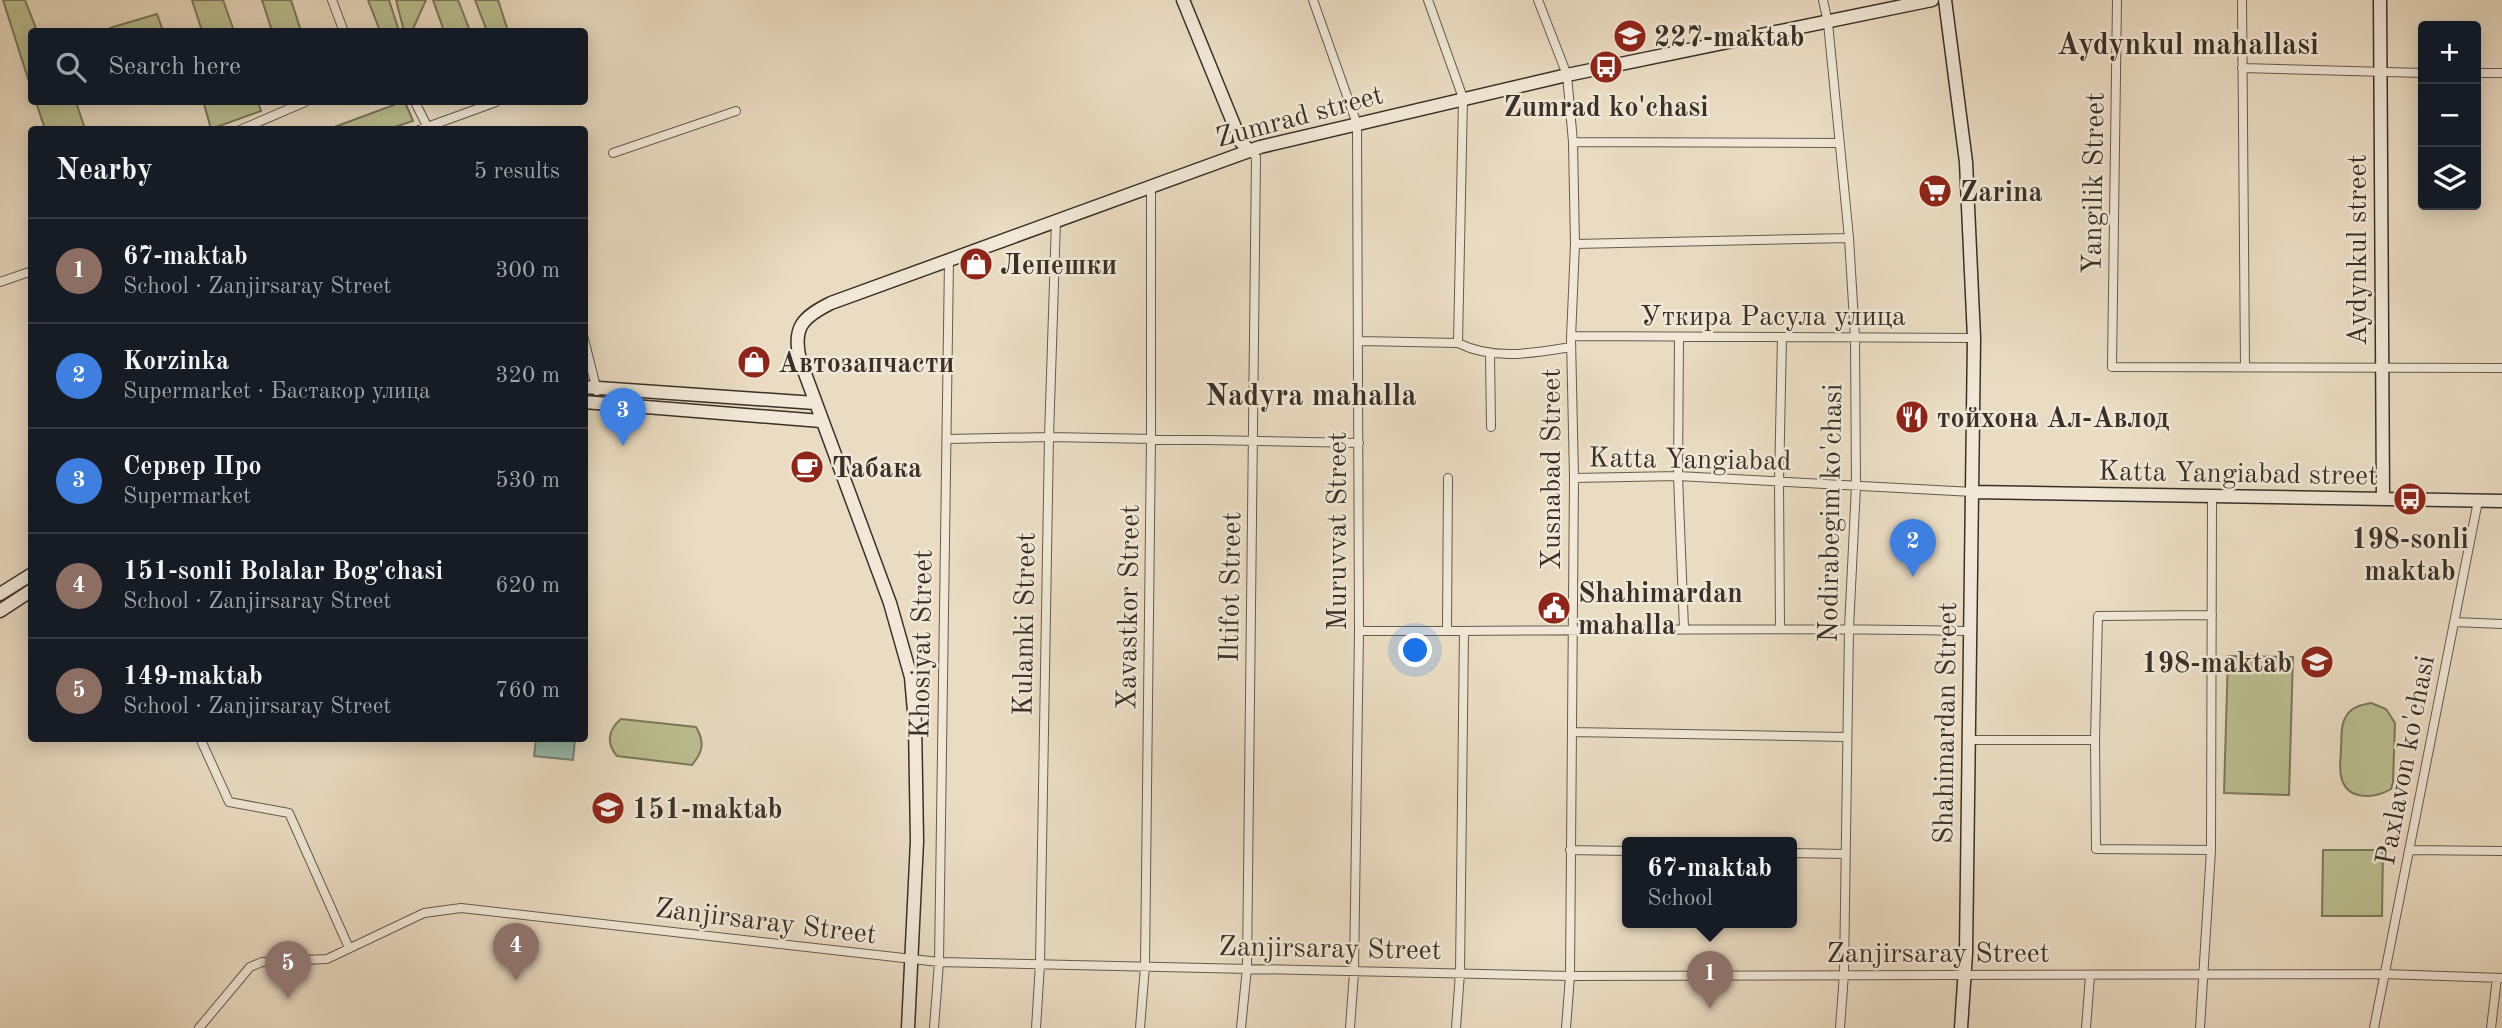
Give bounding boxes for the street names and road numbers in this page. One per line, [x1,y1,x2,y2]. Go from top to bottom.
street label: Zumrad street [1213,82,1387,154]
street label: Yangilik Street [2079,92,2111,274]
street label: Aydynkul street [2345,154,2373,346]
street label: Уткира Расула улица [1640,304,1906,332]
street label: Xusnabad Street [1539,368,1567,570]
street label: Nodirabegim ko'chasi [1816,383,1848,643]
street label: Muruvvat Street [1325,431,1353,631]
street label: Katta Yangiabad [1588,445,1792,477]
street label: Katta Yangiabad street [2098,459,2378,491]
street label: Xavastkor Street [1114,504,1146,710]
street label: Iltifot Street [1217,511,1247,663]
street label: Kulamki Street [1010,532,1042,716]
street label: Khosiyat Street [907,549,939,739]
street label: Shahimardan Street [1931,602,1963,844]
street label: Paxlavon ko'chasi [2373,653,2441,868]
street label: Zanjirsaray Street [653,895,878,950]
street label: Zanjirsaray Street [1218,934,1442,966]
street label: Zanjirsaray Street [1827,941,2049,969]

